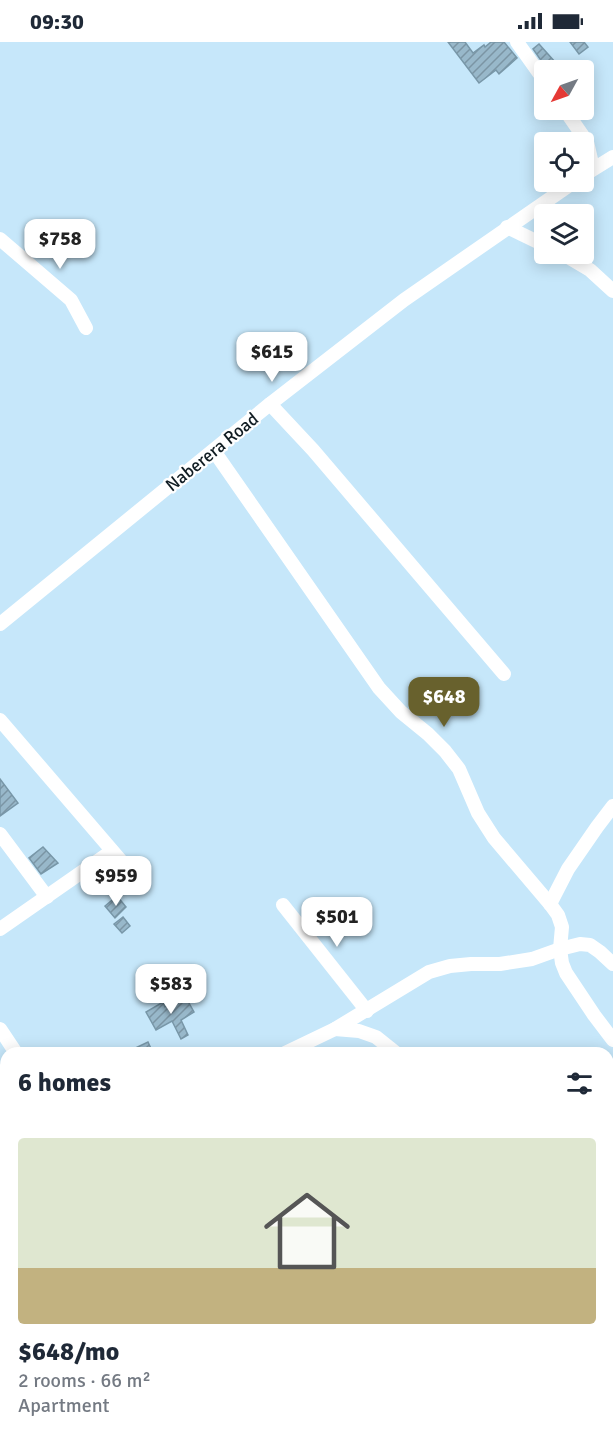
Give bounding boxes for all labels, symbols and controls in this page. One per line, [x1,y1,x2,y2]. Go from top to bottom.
text: 09:30 [30,8,84,35]
north arrow [534,60,594,120]
map controls [534,60,594,264]
button: locate [534,132,594,192]
button: layers [534,204,594,264]
pin: $758 [24,219,96,270]
text: $758 [38,226,82,251]
pin: $615 [236,332,308,383]
text: $615 [250,339,294,364]
street label: Naberera Road [161,408,263,496]
pin: $648 [408,677,480,728]
text: $648 [422,684,466,709]
pin: $959 [80,856,152,907]
text: $959 [94,863,138,888]
pin: $501 [301,897,373,948]
text: $501 [315,904,359,929]
pin: $583 [135,964,207,1015]
text: $583 [149,971,193,996]
text: 6 homes [18,1067,111,1099]
icon: filters [563,1067,596,1100]
icon: home [253,1177,361,1285]
text: $648/mo [18,1336,119,1368]
text: 2 rooms · 66 m² [18,1368,151,1393]
text: Apartment [18,1393,110,1418]

